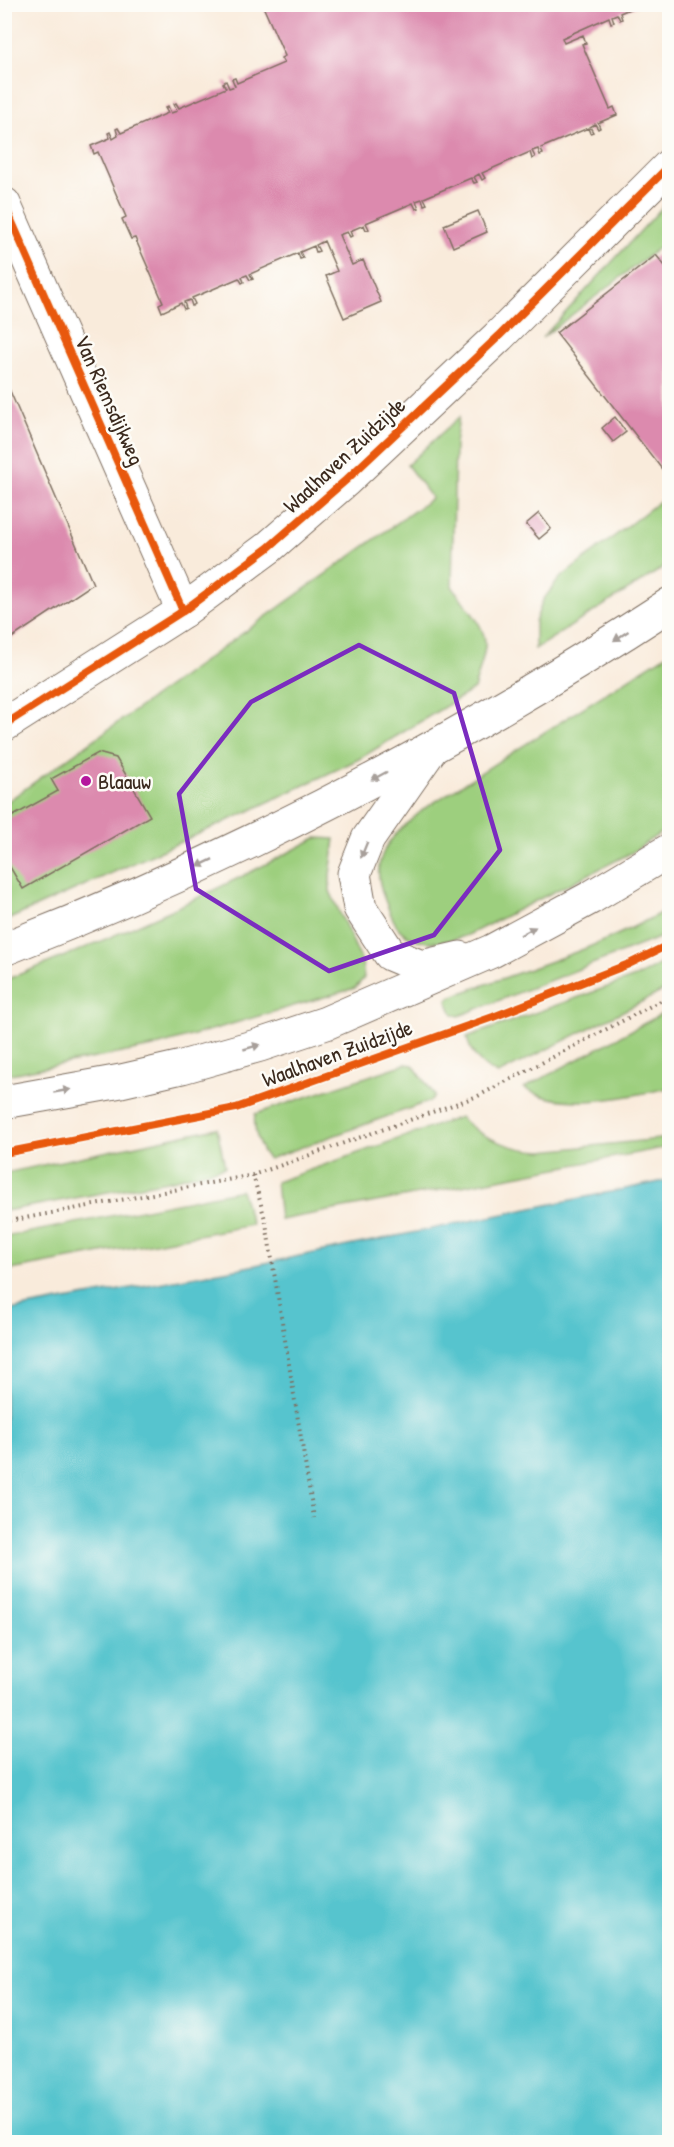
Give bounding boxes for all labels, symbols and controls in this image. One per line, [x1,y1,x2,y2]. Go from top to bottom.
street label: Van Riemsdijkweg [68,330,152,470]
street label: Waalhaven Zuidzijde [276,390,412,520]
one-way arrow [612,630,629,641]
place label: Blaauw [98,766,151,796]
one-way arrow [371,771,388,781]
marker: Blaauw [79,774,93,788]
one-way arrow [359,841,368,859]
one-way arrow [196,858,213,867]
one-way arrow [520,926,537,936]
street label: Waalhaven Zuidzijde [258,1012,416,1094]
one-way arrow [243,1042,261,1051]
one-way arrow [53,1087,72,1096]

